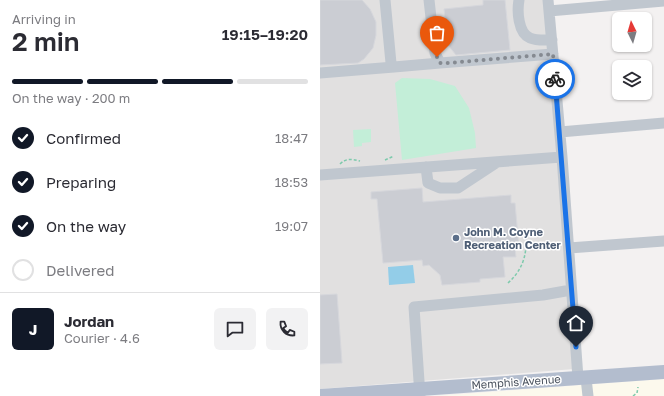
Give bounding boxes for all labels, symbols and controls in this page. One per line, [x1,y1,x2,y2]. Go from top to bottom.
text: Arriving in [12,11,76,27]
north arrow [612,12,652,52]
map controls [612,12,652,100]
pin [420,16,454,57]
icon: bag [426,22,448,44]
text: 19:15–19:20 [222,25,308,43]
text: 2 min [12,26,80,57]
courier [535,59,575,99]
button: layers [612,60,652,100]
icon: bike [544,68,566,90]
text: On the way · 200 m [12,90,130,106]
icon: check [12,127,34,149]
text: Confirmed [46,129,121,147]
text: 18:47 [275,130,308,146]
icon: check [12,171,34,193]
text: Preparing [46,173,116,191]
text: 18:53 [275,174,308,190]
icon: check [12,215,34,237]
text: On the way [46,217,126,235]
text: 19:07 [275,218,308,234]
place label: John M. Coyne Recreation Center [464,225,562,251]
marker: John M. Coyne Recreation Center [451,233,461,243]
text: Delivered [46,261,114,279]
pin [559,306,593,347]
button: chat [214,308,256,350]
button: phone [266,308,308,350]
text: Jordan [64,312,114,330]
icon: home [565,312,587,334]
text: J [29,320,37,338]
text: Courier · 4.6 [64,330,140,346]
street label: Memphis Avenue [471,372,561,391]

